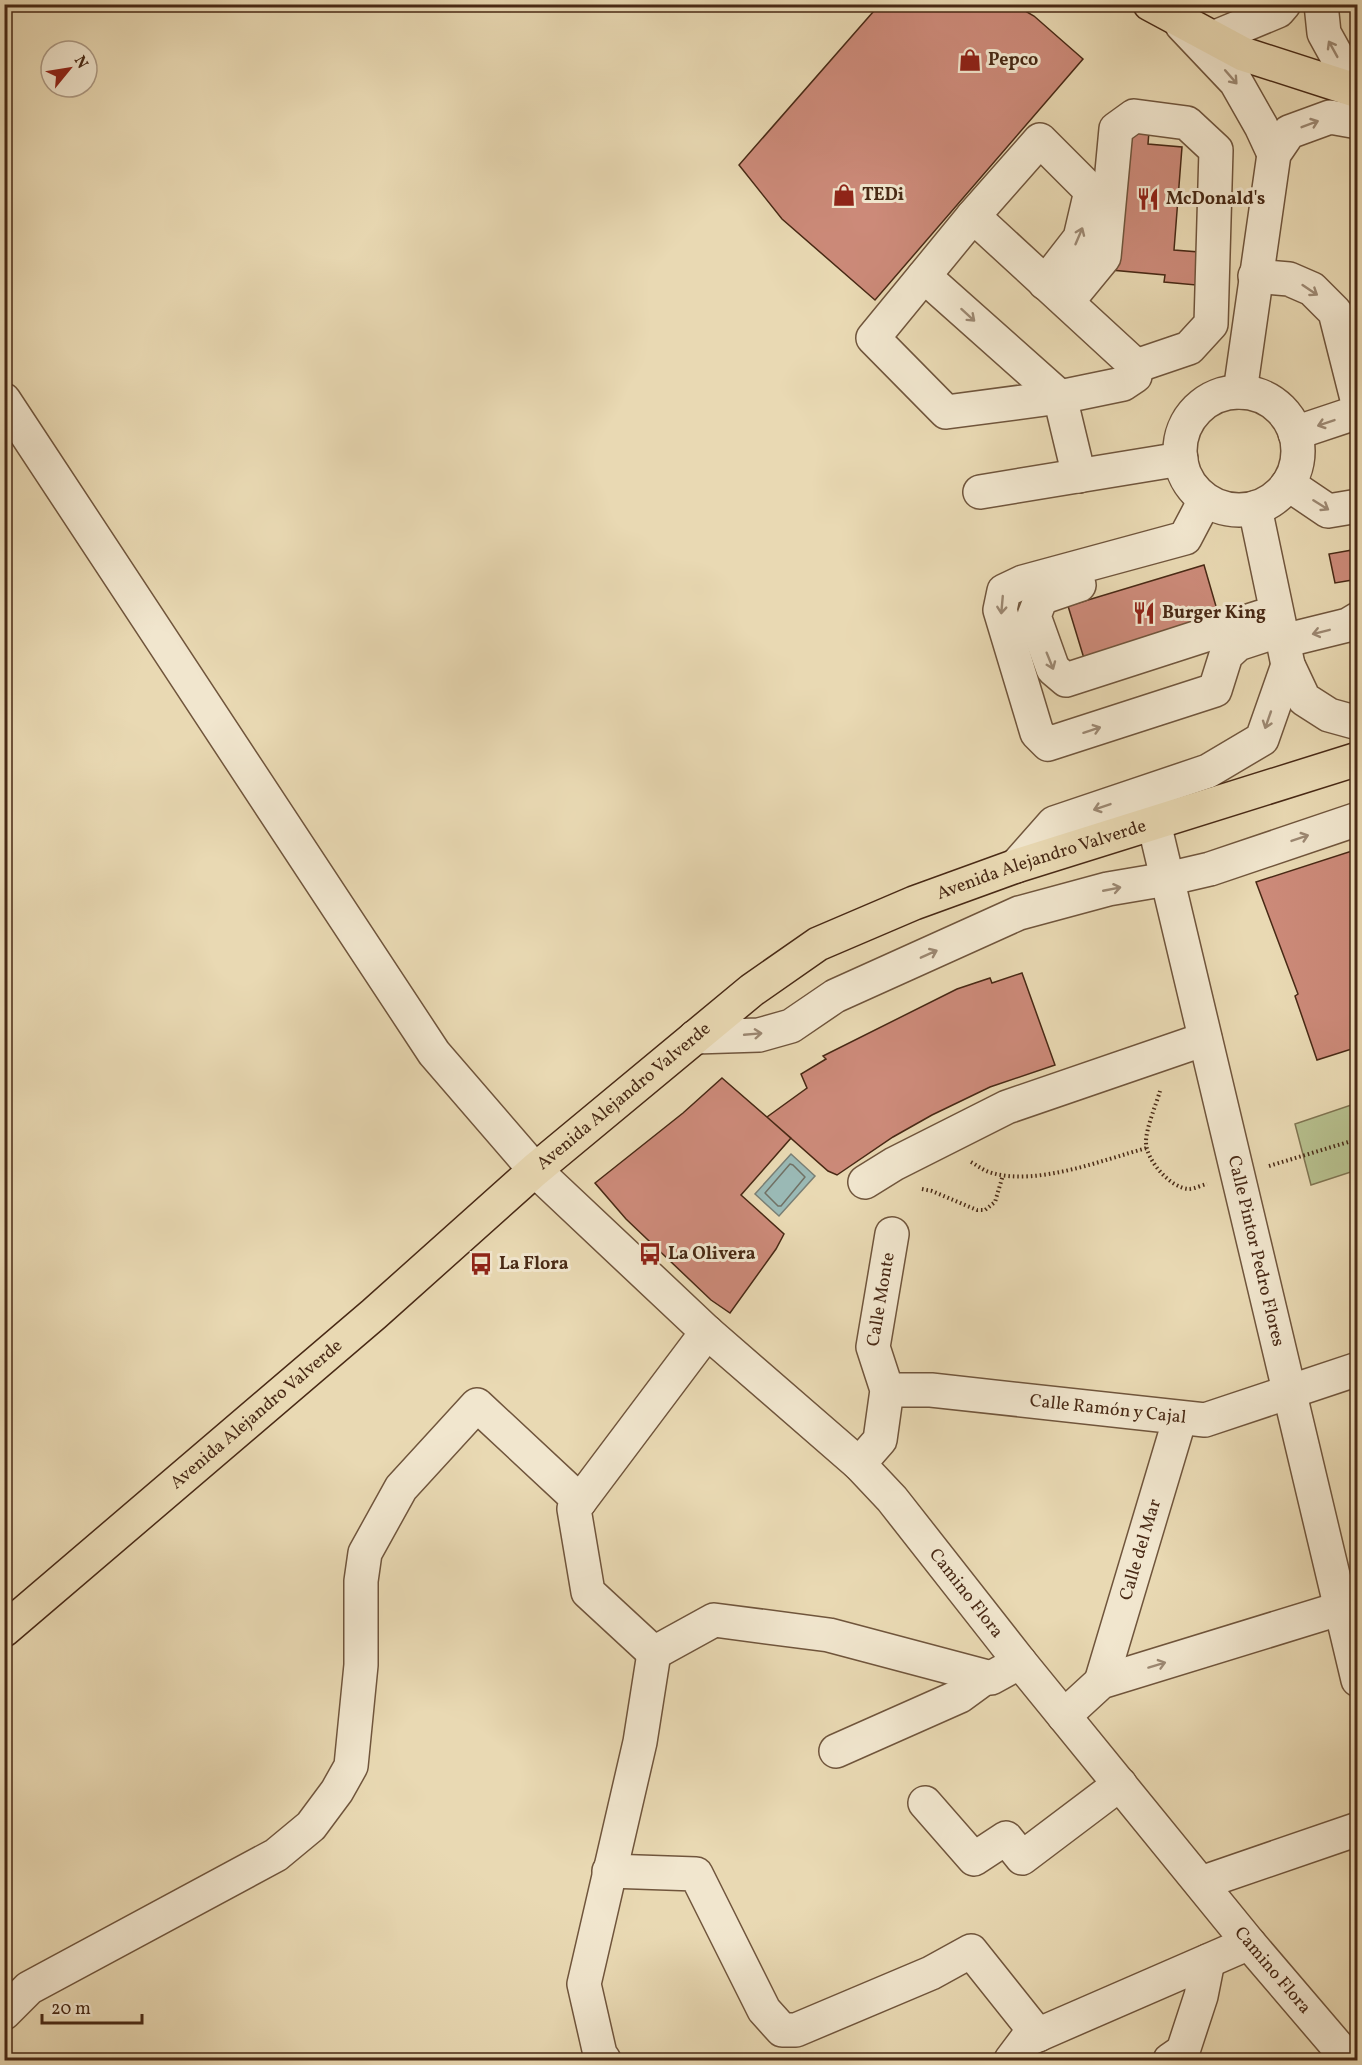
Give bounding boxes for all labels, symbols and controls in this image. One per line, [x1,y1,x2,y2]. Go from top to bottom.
north arrow [39,39,99,99]
one-way arrow [1327,41,1338,59]
shop icon: Pepco [957,47,983,73]
place label: Pepco [988,48,1038,73]
text: N [68,52,93,73]
one-way arrow [1224,69,1238,84]
one-way arrow [1300,118,1319,129]
shop icon: TEDi [831,182,857,208]
place label: TEDi [862,183,904,208]
restaurant icon: McDonald's [1135,186,1161,212]
place label: McDonald's [1166,187,1265,212]
one-way arrow [1074,227,1085,245]
one-way arrow [1302,284,1318,296]
one-way arrow [960,308,975,322]
one-way arrow [1317,418,1336,429]
one-way arrow [1312,499,1329,512]
one-way arrow [997,595,1008,615]
restaurant icon: Burger King [1131,600,1157,626]
place label: Burger King [1162,601,1266,626]
one-way arrow [1312,626,1331,638]
one-way arrow [1045,651,1056,669]
one-way arrow [1262,710,1273,729]
one-way arrow [1082,724,1101,735]
one-way arrow [1092,802,1111,813]
street label: Avenida Alejandro Valverde [933,814,1149,906]
one-way arrow [1290,832,1309,843]
one-way arrow [1102,883,1121,894]
one-way arrow [919,948,937,959]
street label: Avenida Alejandro Valverde [531,1017,716,1176]
one-way arrow [743,1028,762,1039]
street label: Calle Pintor Pedro Flores [1221,1153,1291,1349]
bus stop icon: La Olivera [637,1241,663,1267]
place label: La Olivera [668,1242,756,1267]
street label: Calle Monte [861,1250,901,1348]
bus stop icon: La Flora [468,1251,494,1277]
place label: La Flora [499,1252,569,1277]
street label: Avenida Alejandro Valverde [165,1334,348,1495]
street label: Calle Ramón y Cajal [1028,1388,1187,1430]
street label: Calle del Mar [1114,1496,1168,1604]
street label: Camino Flora [923,1543,1009,1643]
one-way arrow [1147,1659,1166,1670]
street label: Camino Flora [1228,1921,1317,2020]
scale bar [42,1987,142,2025]
text: 20 m [51,1997,91,2022]

